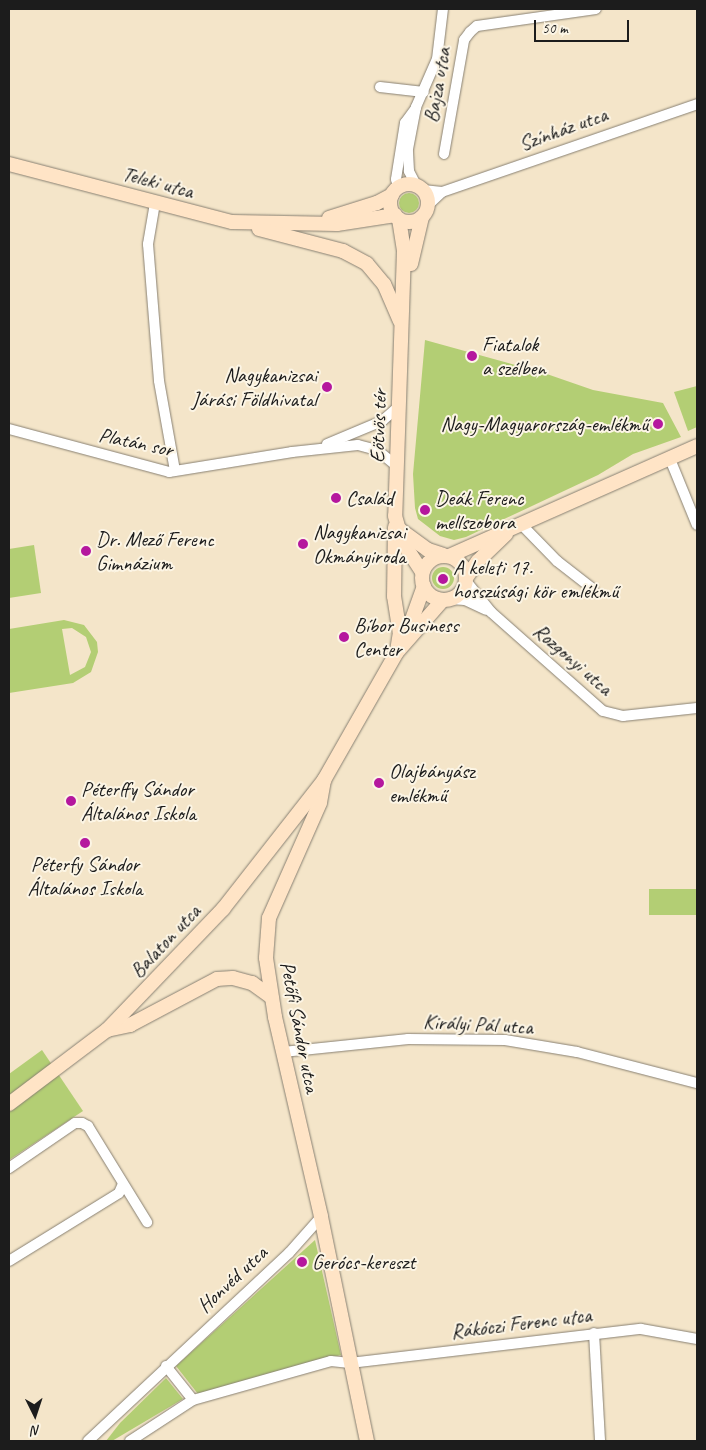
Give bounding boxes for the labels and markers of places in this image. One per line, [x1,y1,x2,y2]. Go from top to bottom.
place label: Fiatalok a szélben [482,331,546,381]
marker: Fiatalok a szélben [466,350,478,362]
place label: Nagykanizsai Járási Földhivatal [192,362,317,412]
marker: Nagykanizsai Járási Földhivatal [321,381,333,393]
place label: Nagy-Magyarország-emlékmű [440,411,648,437]
marker: Nagy-Magyarország-emlékmű [652,418,664,430]
place label: Család [346,485,393,511]
place label: Deák Ferenc mellszobora [435,485,524,535]
marker: Család [330,492,342,504]
marker: Deák Ferenc mellszobora [419,504,431,516]
place label: Nagykanizsai Okmányiroda [313,519,406,569]
place label: Dr. Mező Ferenc Gimnázium [96,526,214,576]
marker: Nagykanizsai Okmányiroda [297,538,309,550]
marker: Dr. Mező Ferenc Gimnázium [80,545,92,557]
place label: A keleti 17. hosszúsági kör emlékmű [453,554,617,604]
marker: A keleti 17. hosszúsági kör emlékmű [437,573,449,585]
place label: Bíbor Business Center [354,612,458,662]
marker: Bíbor Business Center [338,631,350,643]
place label: Olajbányász emlékmű [389,758,475,808]
place label: Péterffy Sándor Általános Iskola [81,776,195,826]
marker: Olajbányász emlékmű [373,777,385,789]
marker: Péterffy Sándor Általános Iskola [65,795,77,807]
marker: Péterfy Sándor Általános Iskola [79,837,91,849]
place label: Péterfy Sándor Általános Iskola [28,851,142,901]
place label: Gerócs-kereszt [312,1249,415,1275]
marker: Gerócs-kereszt [296,1256,308,1268]

